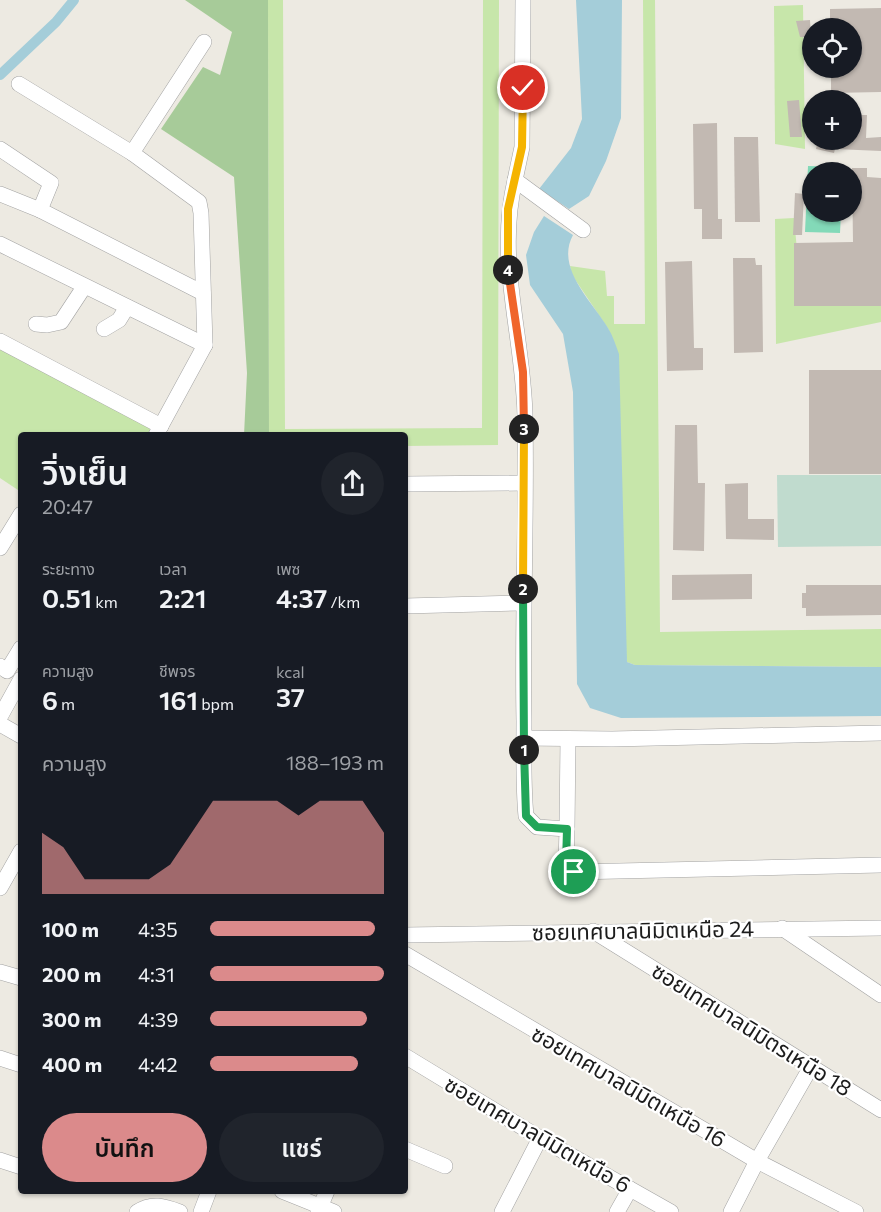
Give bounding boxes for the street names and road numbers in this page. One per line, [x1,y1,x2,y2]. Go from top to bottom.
street label: ซอยเทศบาลนิมิตเหนือ 24 [532,915,754,945]
street label: ซอยเทศบาลนิมิตรเหนือ 18 [647,956,857,1102]
street label: ซอยเทศบาลนิมิตเหนือ 16 [527,1019,731,1153]
street label: ซอยเทศบาลนิมิตเหนือ 6 [440,1070,636,1198]

